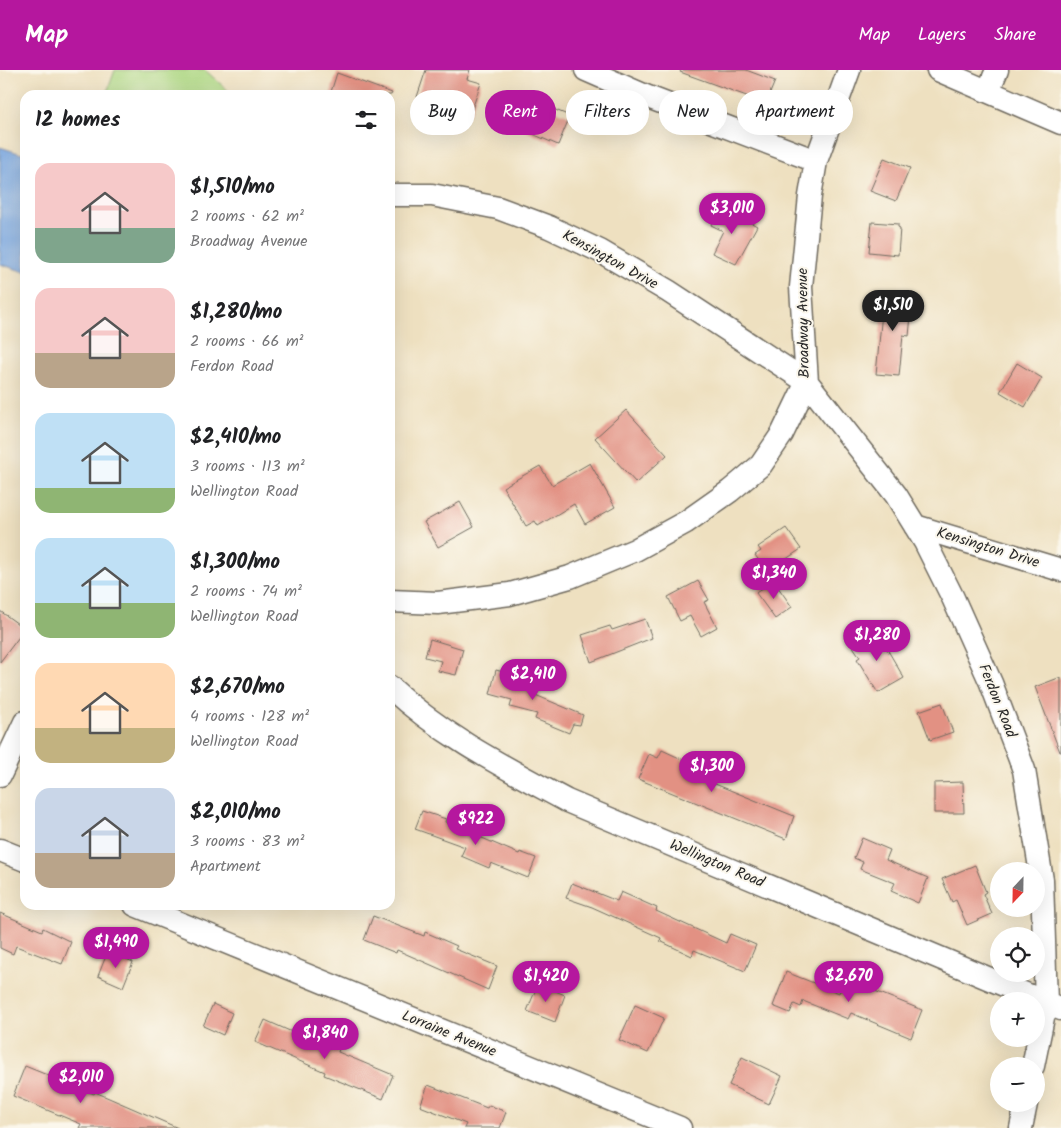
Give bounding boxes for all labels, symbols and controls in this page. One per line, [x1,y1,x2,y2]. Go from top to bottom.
text: Map [25,16,68,55]
text: Map [859,21,890,50]
text: Layers [918,21,966,50]
text: Share [994,21,1036,50]
chip: Buy [410,90,475,135]
chip: Rent [485,90,556,135]
chip: Filters [566,90,649,135]
chip: New [659,90,727,135]
chip: Apartment [737,90,853,135]
text: 12 homes [35,104,120,137]
icon: filters [352,106,380,134]
text: $1,510/mo [190,171,275,204]
icon: home [75,183,135,243]
pin: $3,010 [691,192,773,235]
text: $3,010 [710,196,754,221]
text: 2 rooms · 62 m² [190,204,304,229]
street label: Kensington Drive [558,224,663,296]
text: Broadway Avenue [190,229,308,254]
street label: Broadway Avenue [791,267,817,378]
pin: $1,510 [852,290,934,332]
text: $1,510 [873,293,913,318]
text: $1,280/mo [190,296,282,329]
icon: home [75,308,135,368]
text: 2 rooms · 66 m² [190,329,304,354]
text: Ferdon Road [190,354,273,379]
text: $2,410/mo [190,421,281,454]
icon: home [75,433,135,493]
text: 3 rooms · 113 m² [190,454,305,479]
text: Wellington Road [190,479,298,504]
street label: Kensington Drive [934,521,1043,575]
text: $1,300/mo [190,546,280,579]
icon: home [75,558,135,618]
pin: $1,340 [733,558,815,600]
text: $1,340 [752,561,796,586]
text: 2 rooms · 74 m² [190,579,302,604]
text: Wellington Road [190,604,298,629]
pin: $1,280 [836,620,918,662]
text: $1,280 [854,623,900,648]
pin: $2,410 [492,658,574,701]
street label: Ferdon Road [971,660,1023,742]
text: $2,410 [511,662,555,687]
text: $2,670/mo [190,671,285,704]
icon: home [75,683,135,743]
text: 4 rooms · 128 m² [190,704,309,729]
text: Wellington Road [190,729,298,754]
pin: $1,300 [671,750,753,793]
text: $1,300 [690,754,734,779]
text: $2,010/mo [190,796,281,829]
pin: $922 [446,804,506,846]
text: $922 [458,807,494,832]
icon: home [75,808,135,868]
text: 3 rooms · 83 m² [190,829,304,854]
street label: Wellington Road [666,833,769,895]
text: Apartment [190,854,261,879]
north arrow [990,862,1045,918]
map controls [990,862,1045,1112]
pin: $1,490 [75,926,157,969]
button: locate [990,927,1045,982]
text: $1,490 [94,930,138,955]
pin: $1,420 [505,960,587,1003]
pin: $2,670 [808,960,890,1003]
text: $1,420 [524,964,568,989]
text: $2,670 [825,964,873,989]
button: + [990,992,1045,1047]
street label: Lorraine Avenue [398,1004,500,1064]
pin: $1,840 [284,1018,366,1060]
text: $1,840 [303,1021,347,1046]
button: − [990,1057,1045,1112]
pin: $2,010 [40,1062,122,1104]
text: $2,010 [59,1065,103,1090]

